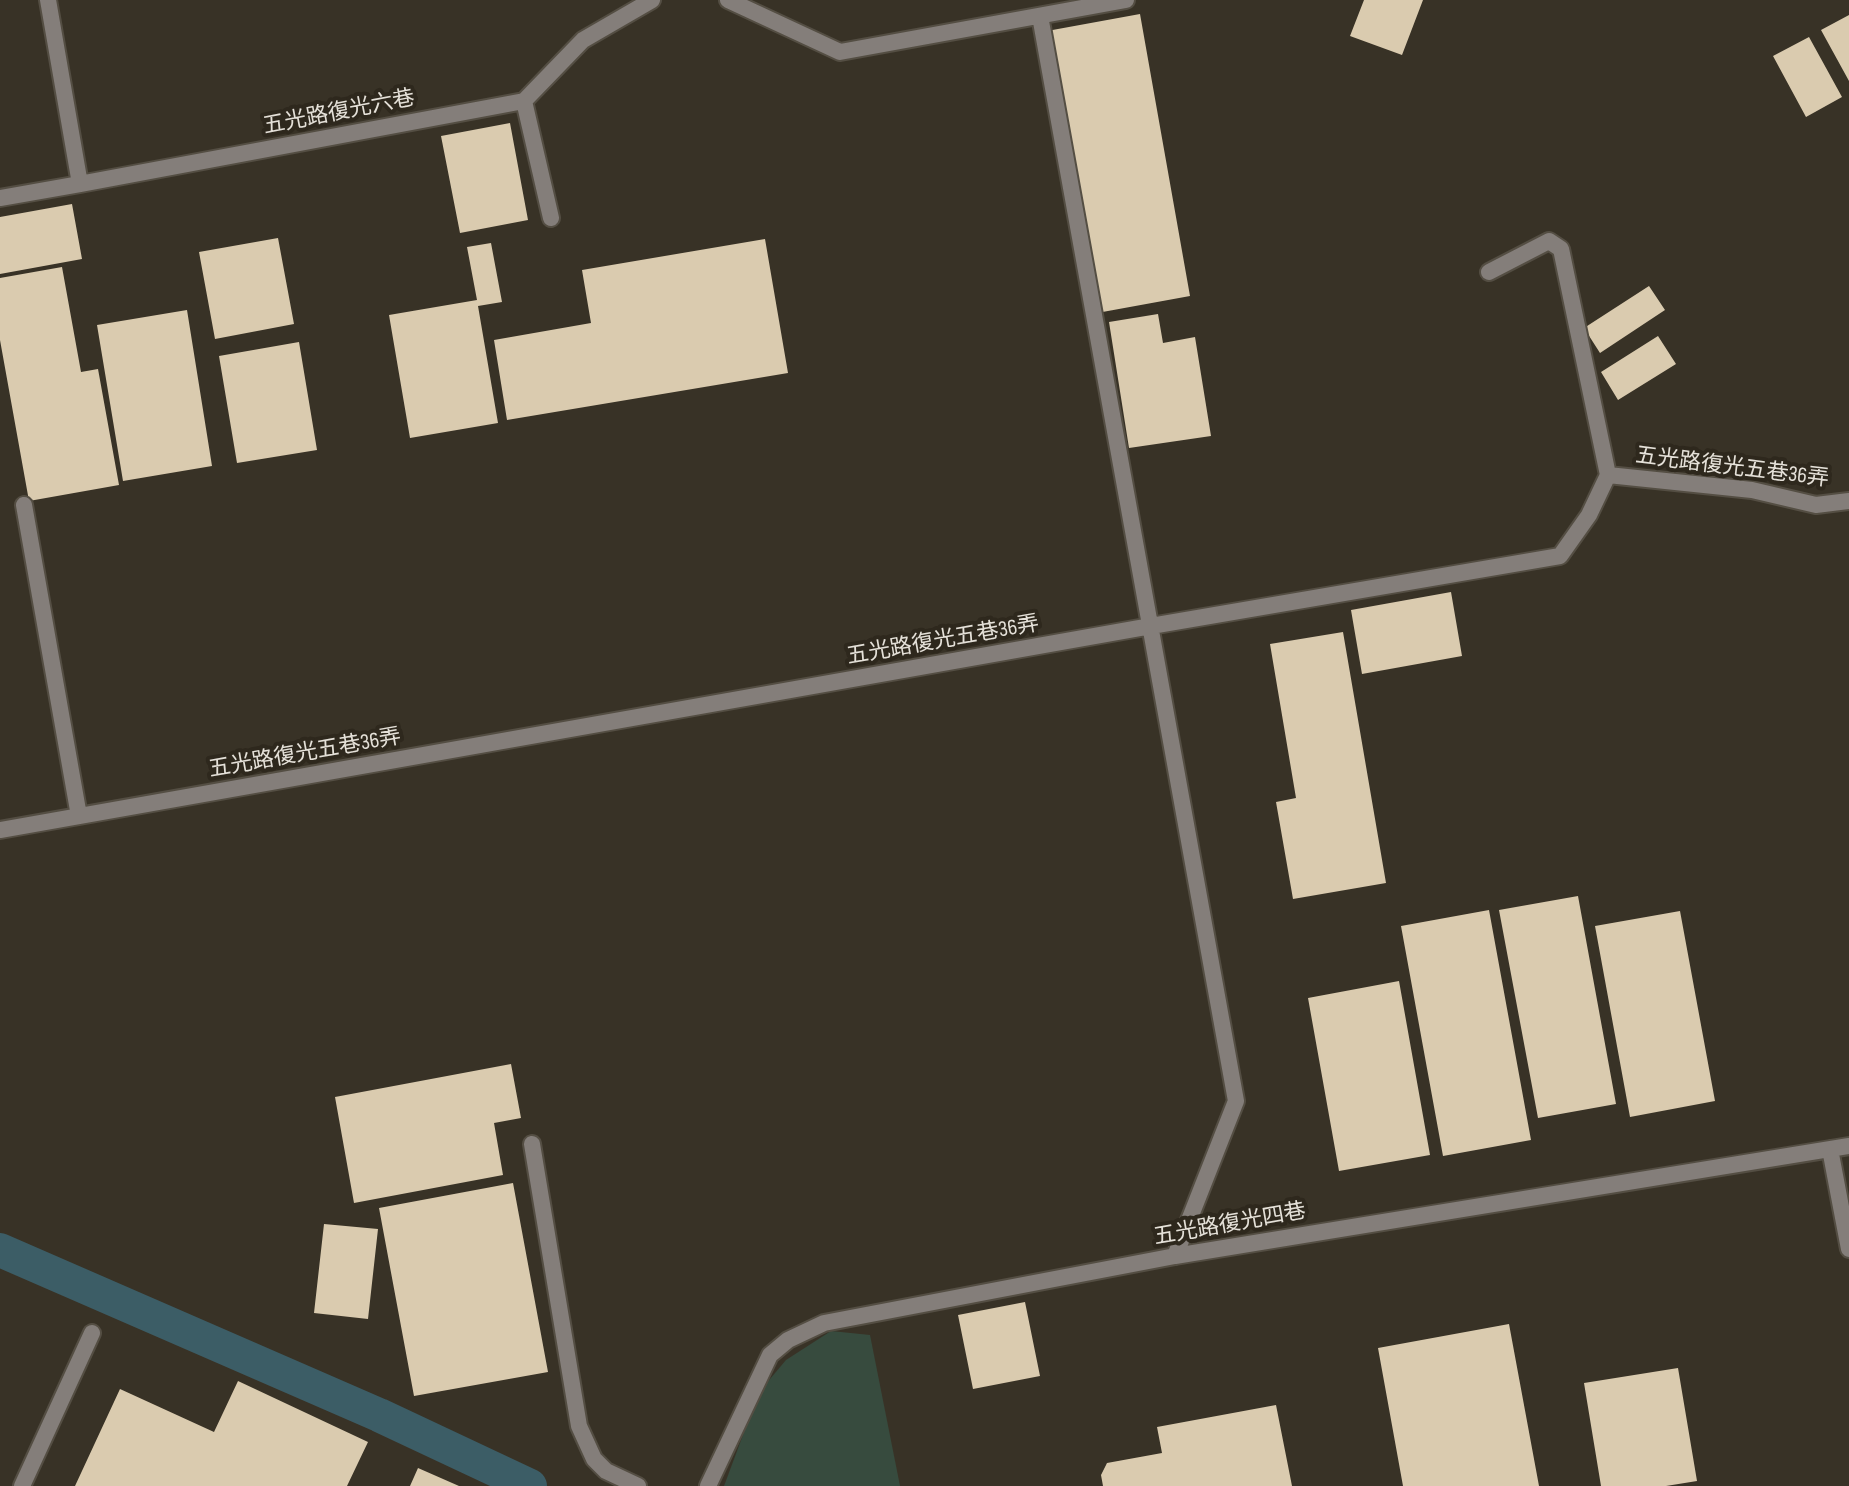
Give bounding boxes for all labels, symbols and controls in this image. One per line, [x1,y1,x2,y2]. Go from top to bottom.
street label: 五光路復光六巷 [261,85,417,141]
street label: 五光路復光五巷36弄 [1634,443,1830,493]
street label: 五光路復光五巷36弄 [845,611,1041,671]
street label: 五光路復光五巷36弄 [207,724,403,784]
street label: 五光路復光四巷 [1152,1199,1308,1251]

